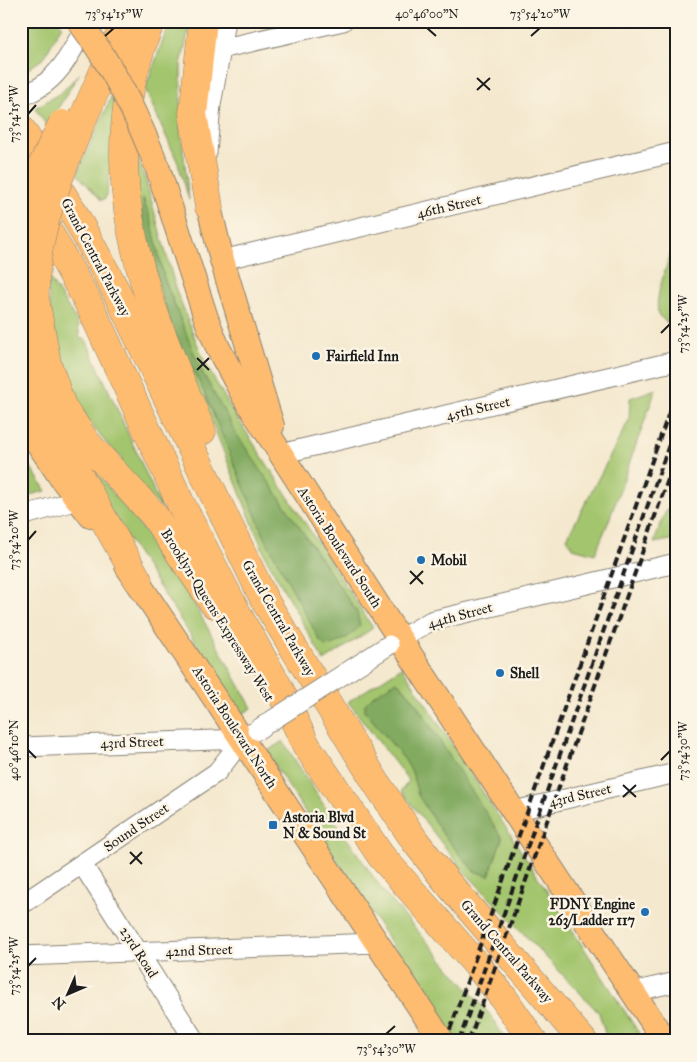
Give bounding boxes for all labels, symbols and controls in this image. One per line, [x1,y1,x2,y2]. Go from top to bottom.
text: 73°54'15"W [85,7,143,21]
text: 40°46'00"N [395,7,459,21]
text: 73°54'20"W [510,7,571,21]
text: 73°54'15"W [7,85,21,143]
street label: 46th Street [415,191,483,222]
street label: Grand Central Parkway [57,195,134,320]
text: 73°54'25"W [676,294,690,353]
place label: Fairfield Inn [326,348,399,365]
marker: Fairfield Inn [310,350,322,362]
street label: 45th Street [445,393,512,424]
street label: Astoria Boulevard South [293,483,385,611]
text: 73°54'20"W [7,509,21,570]
street label: Brooklyn-Queens Expressway West [157,526,278,705]
place label: Mobil [431,552,468,569]
marker: Mobil [415,554,427,566]
street label: Grand Central Parkway [238,557,319,680]
street label: 44th Street [426,599,494,632]
street label: Astoria Boulevard North [188,662,281,792]
place label: Shell [510,665,540,682]
marker: Shell [494,667,506,679]
text: 40°46'10"N [7,719,21,781]
text: 73°54'30"W [676,721,690,781]
street label: 43rd Street [100,733,164,752]
street label: 43rd Street [547,780,613,811]
street label: Sound Street [100,799,172,855]
place label: Astoria Blvd N & Sound St [282,809,366,842]
marker: Astoria Blvd N & Sound St [267,819,279,831]
street label: Grand Central Parkway [457,896,556,1007]
place label: FDNY Engine 263/Ladder 117 [549,896,636,930]
marker: FDNY Engine 263/Ladder 117 [639,906,651,918]
street label: 23rd Road [116,923,161,981]
text: 73°54'25"W [7,936,21,995]
street label: 42nd Street [165,941,233,960]
north arrow [42,970,92,1020]
text: N [49,993,69,1013]
text: 73°54'30"W [356,1042,416,1056]

